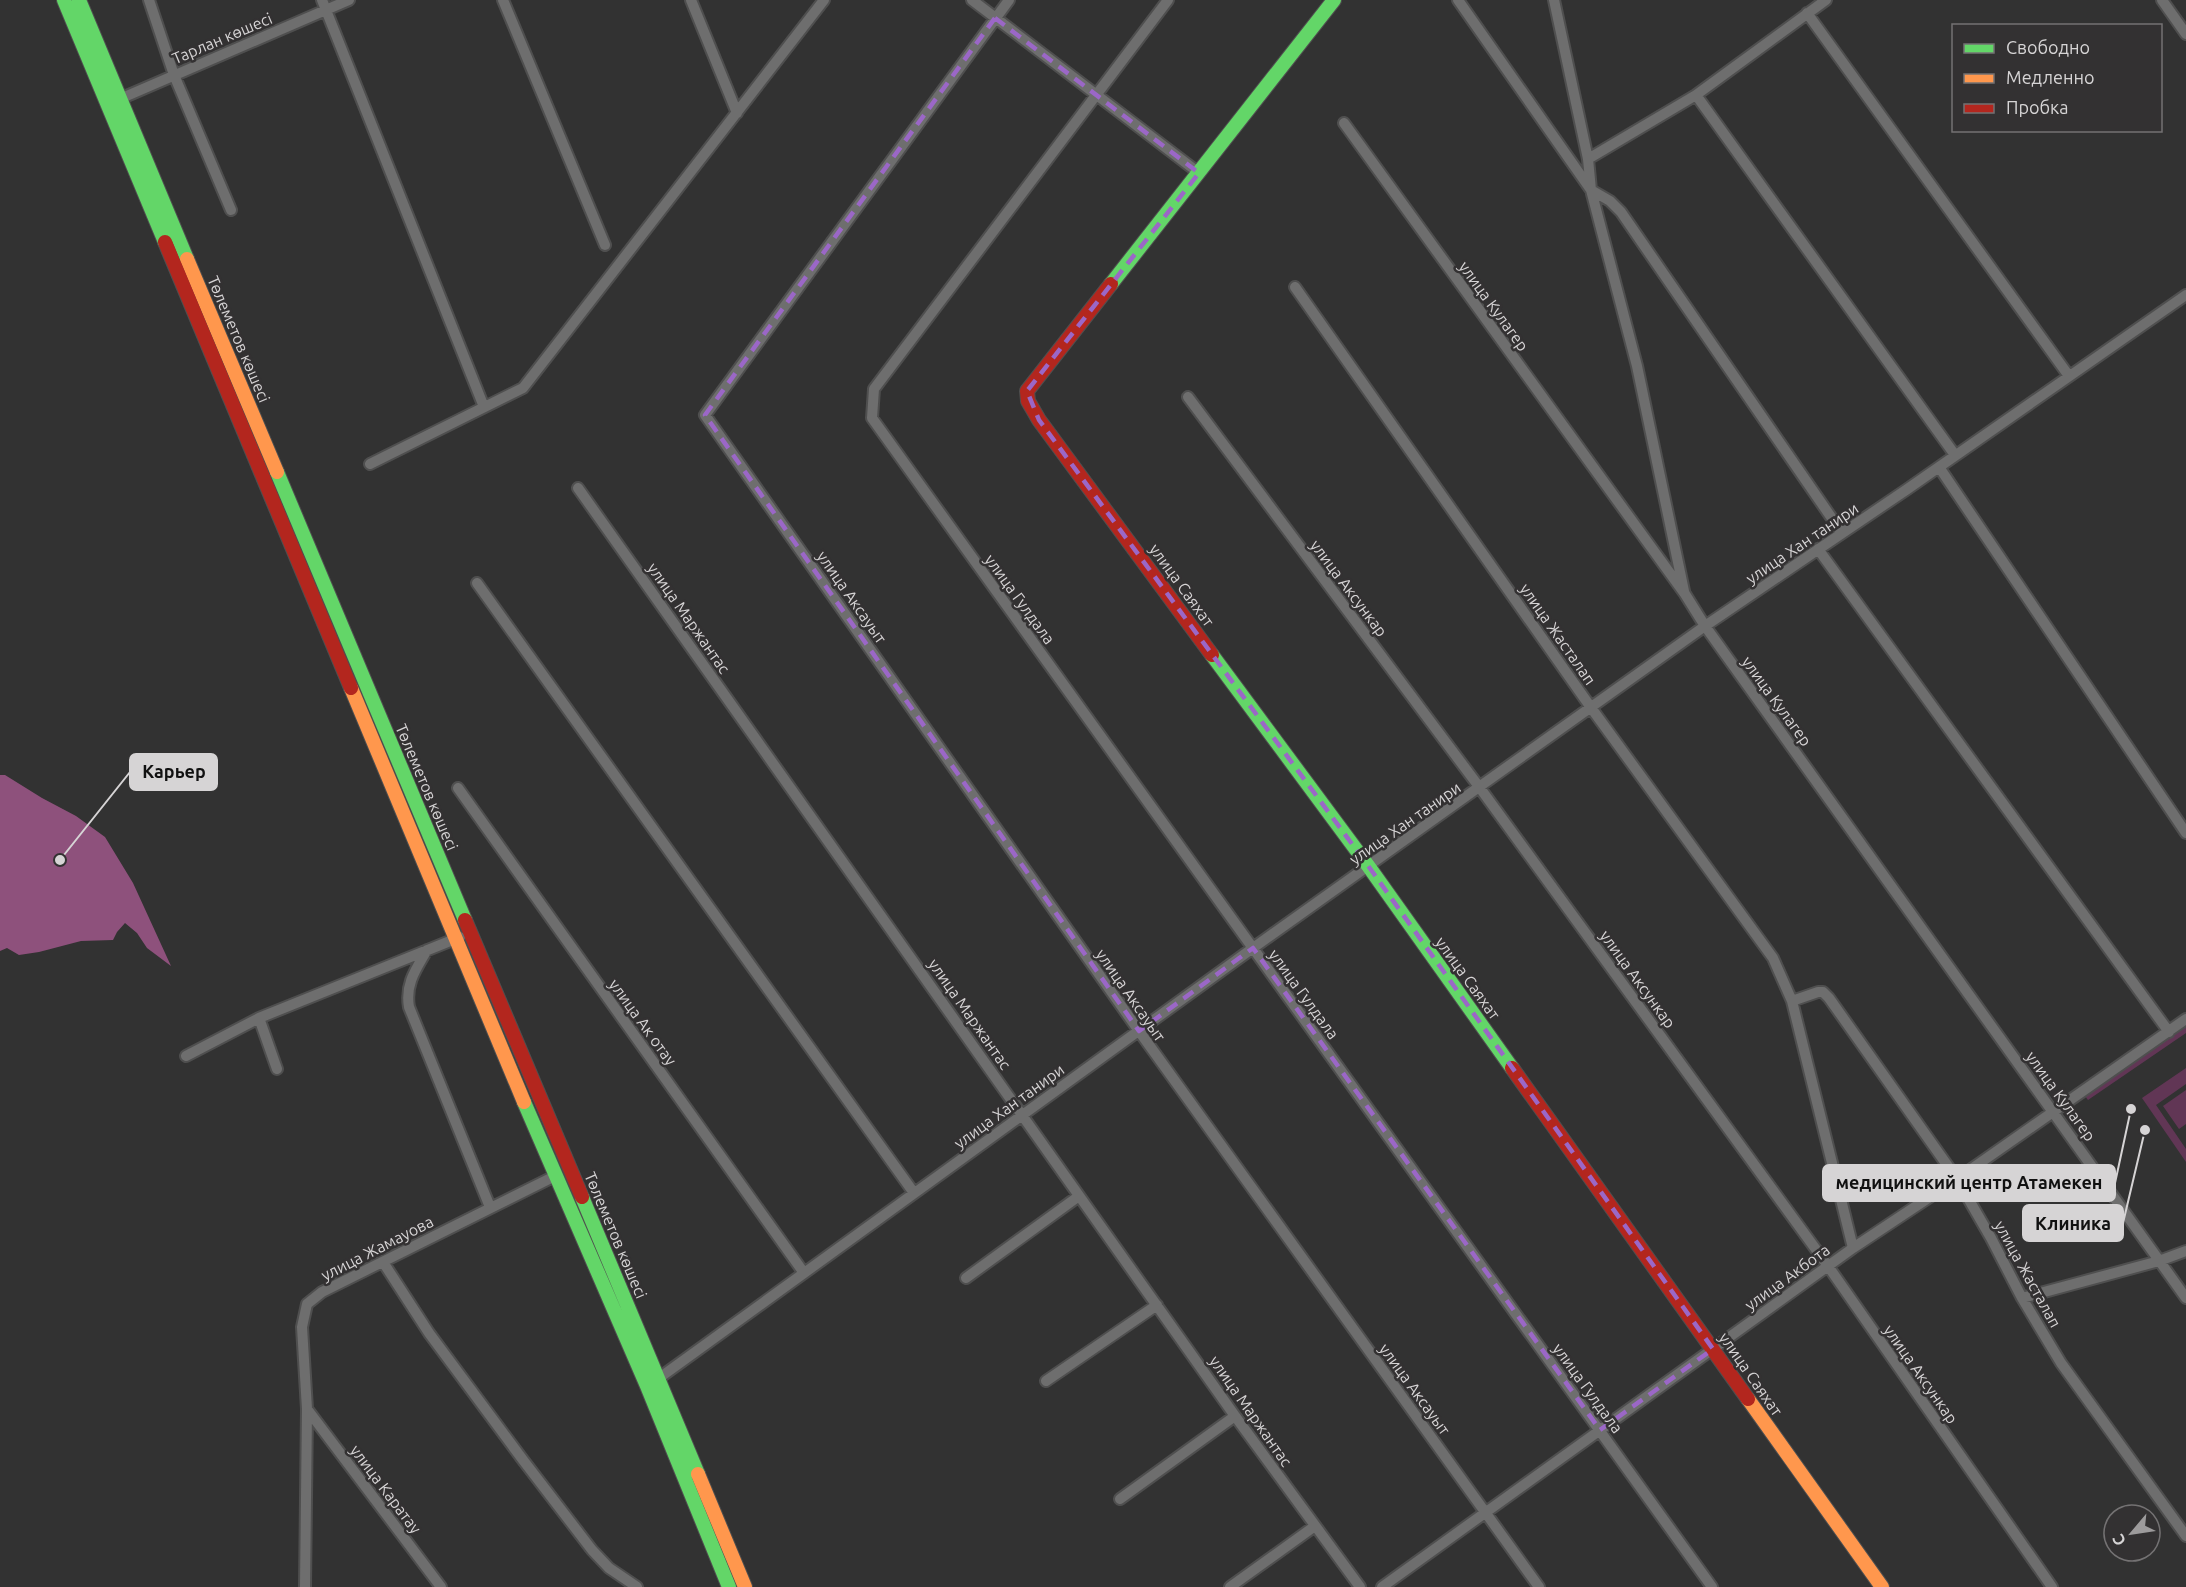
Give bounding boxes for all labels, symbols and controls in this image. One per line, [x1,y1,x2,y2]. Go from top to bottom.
street label: Тарлан көшесі [169,9,275,67]
legend [1952,24,2162,132]
text: Свободно [2006,37,2090,57]
text: Медленно [2006,67,2095,87]
text: Пробка [2006,97,2069,117]
street label: улица Кулагер [1455,258,1533,354]
street label: Төлеметов көшесі [204,273,274,405]
street label: улица Хан танири [1742,499,1862,587]
street label: улица Аксункар [1307,536,1391,640]
street label: улица Саяхат [1146,540,1218,630]
street label: улица Аксауыт [814,548,890,646]
street label: улица Гулдала [981,551,1059,647]
street label: улица Маржантас [644,559,734,677]
street label: улица Жасталап [1516,580,1600,688]
street label: улица Кулагер [1738,653,1816,749]
street label: Төлеметов көшесі [392,721,462,853]
callout: Карьер [130,754,217,790]
text: Карьер [142,761,206,781]
street label: улица Хан танири [1346,778,1464,868]
street label: улица Аксункар [1597,927,1679,1031]
street label: улица Саяхат [1432,933,1504,1023]
street label: улица Аксауыт [1093,946,1169,1044]
street label: улица Гулдала [1265,946,1343,1042]
street label: улица Маржантас [925,955,1015,1073]
street label: улица Ак отау [606,975,680,1069]
street label: улица Кулагер [2022,1048,2100,1144]
street label: улица Хан танири [951,1060,1067,1152]
callout: медицинский центр Атамекен [1823,1165,2115,1201]
street label: Төлеметов көшесі [581,1169,651,1301]
text: медицинский центр Атамекен [1835,1172,2103,1192]
callout: Клиника [2023,1205,2123,1241]
street label: улица Жамауова [318,1212,436,1284]
text: Клиника [2035,1213,2111,1233]
street label: улица Жасталап [1991,1218,2065,1330]
street label: улица Акбота [1741,1240,1833,1314]
street label: улица Аксункар [1880,1321,1962,1427]
street label: улица Саяхат [1716,1329,1786,1419]
street label: улица Аксауыт [1376,1340,1454,1438]
street label: улица Гулдала [1549,1340,1627,1436]
street label: улица Маржантас [1206,1352,1296,1470]
street label: улица Каратау [347,1441,425,1537]
north arrow [2102,1503,2162,1563]
text: С [2109,1531,2129,1549]

